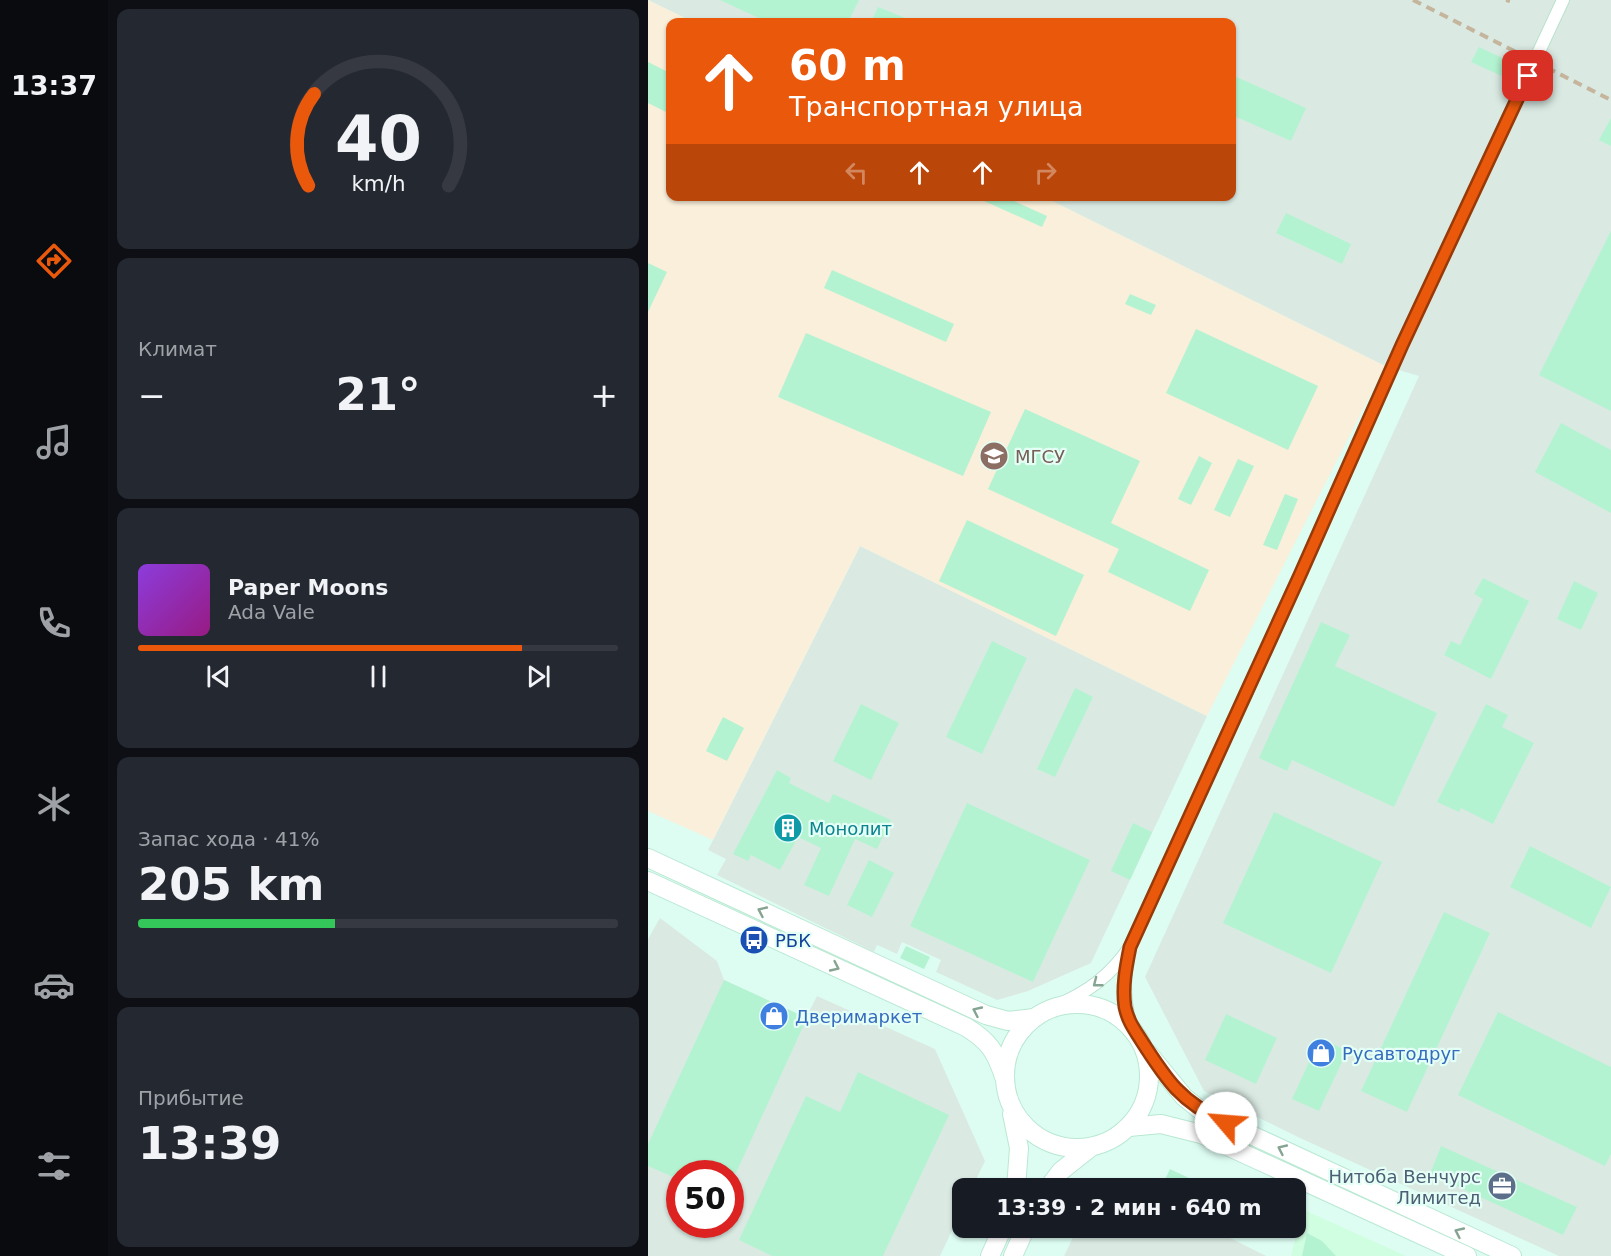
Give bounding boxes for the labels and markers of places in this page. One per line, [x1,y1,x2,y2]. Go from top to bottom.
pin [1502,50,1553,101]
school or university icon: МГСУ [978,440,1010,472]
place label: МГСУ [1015,446,1065,467]
building icon: Монолит [772,812,804,844]
place label: Монолит [809,818,892,839]
bus stop icon: РБК [738,924,770,956]
place label: РБК [775,930,811,951]
shop icon: Дверимаркет [758,1000,790,1032]
place label: Дверимаркет [795,1006,922,1027]
shop icon: Русавтодруг [1305,1037,1337,1069]
place label: Русавтодруг [1342,1043,1461,1064]
place label: Нитоба Венчурс Лимитед [1329,1166,1481,1208]
office icon: Нитоба Венчурс Лимитед [1486,1170,1518,1202]

